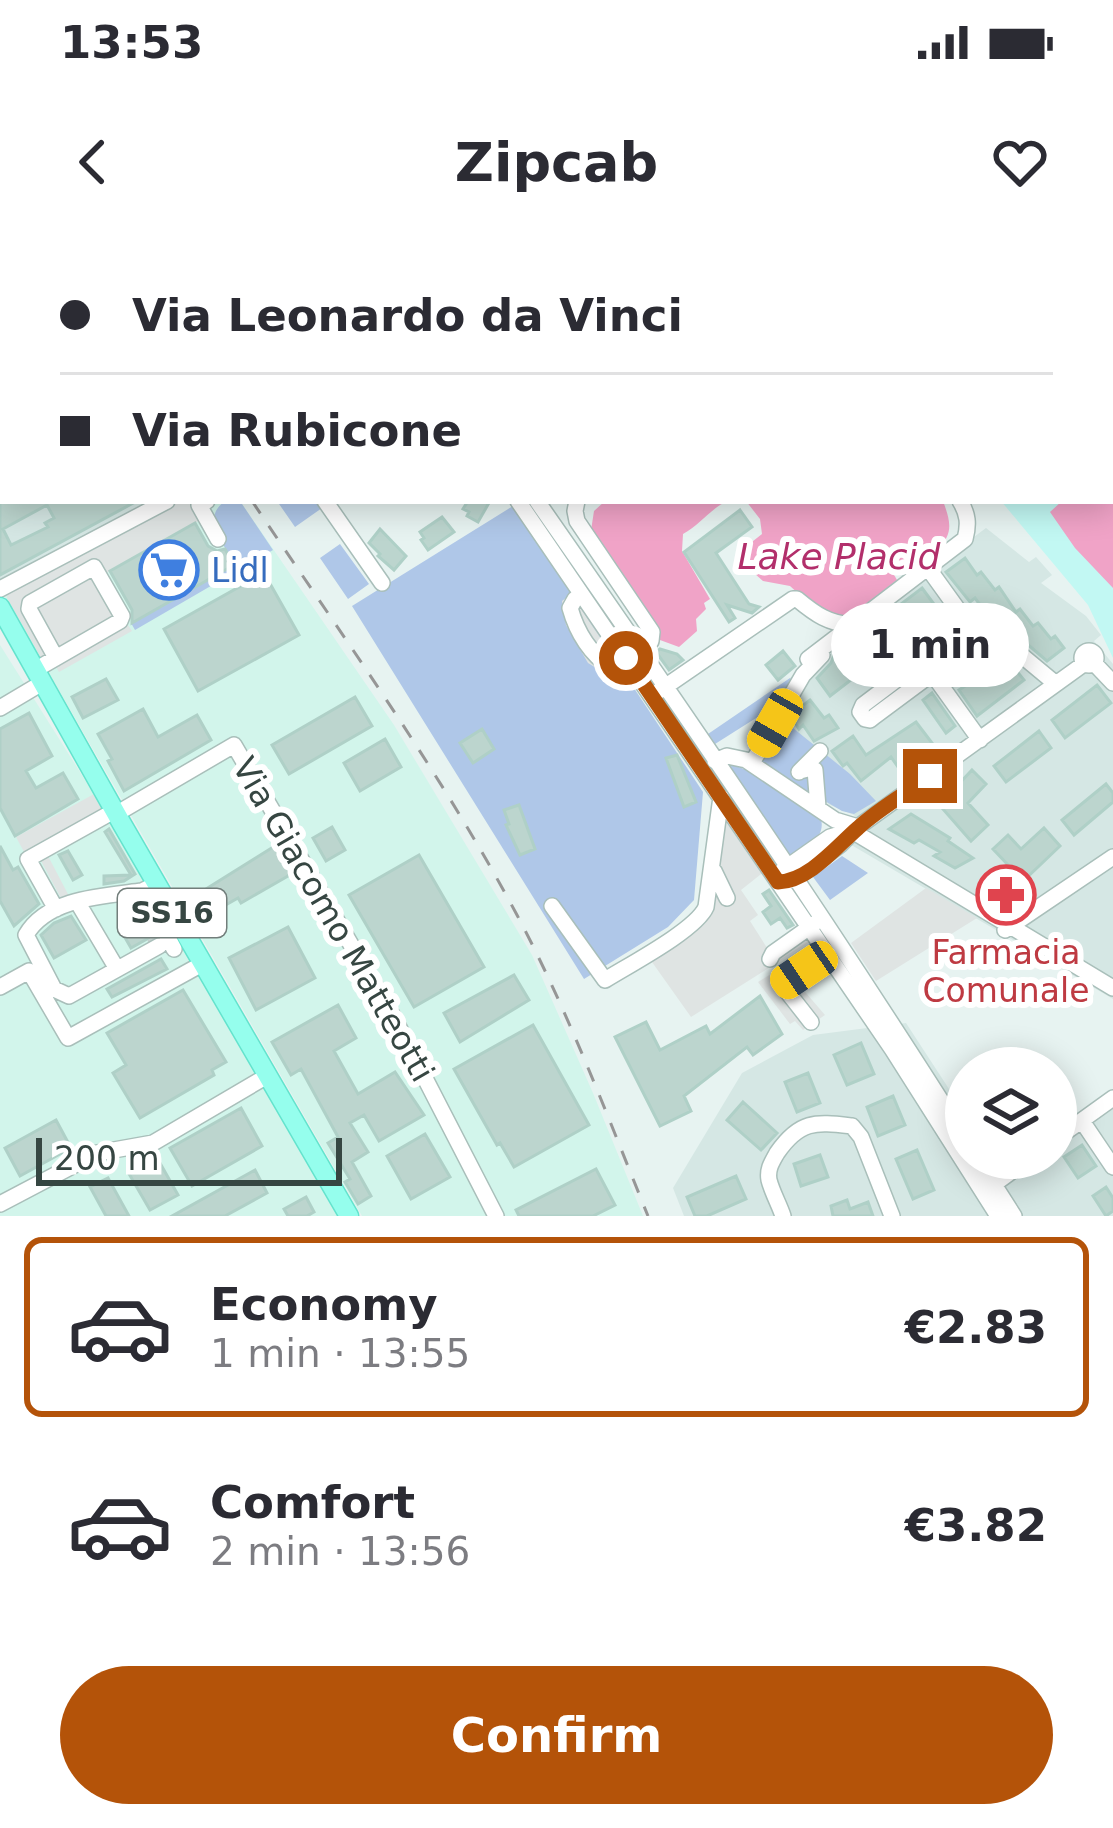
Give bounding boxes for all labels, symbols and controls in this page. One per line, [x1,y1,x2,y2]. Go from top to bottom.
text: 13:53 [60,16,203,69]
icon: back [60,129,126,195]
icon: heart [987,129,1053,195]
text: Zipcab [455,131,658,194]
text: Via Leonardo da Vinci [132,289,683,342]
text: Via Rubicone [132,404,462,457]
water label: Lake Placid [738,536,942,577]
supermarket icon: Lidl [138,539,200,601]
place label: Lidl [211,551,269,590]
callout: 1 min [831,602,1029,686]
text: 1 min [869,622,991,667]
route start [599,631,653,685]
car [741,683,809,763]
route end [903,749,957,803]
street label: Via Giacomo Matteotti [225,750,442,1088]
pharmacy icon: Farmacia Comunale [975,864,1037,926]
road number: SS16 [118,889,226,937]
place label: Farmacia Comunale [923,933,1089,1010]
car [764,935,844,1005]
map controls [945,1047,1077,1179]
button: layers [945,1047,1077,1179]
scale bar [36,1132,342,1185]
text: 200 m [54,1139,160,1178]
icon: car [66,1273,174,1381]
text: Economy [210,1278,438,1331]
text: €2.83 [905,1301,1047,1354]
text: 1 min · 13:55 [210,1331,470,1376]
icon: car [66,1471,174,1579]
text: Comfort [210,1476,415,1529]
text: €3.82 [905,1499,1047,1552]
text: 2 min · 13:56 [210,1529,470,1574]
button: Confirm [60,1666,1053,1804]

